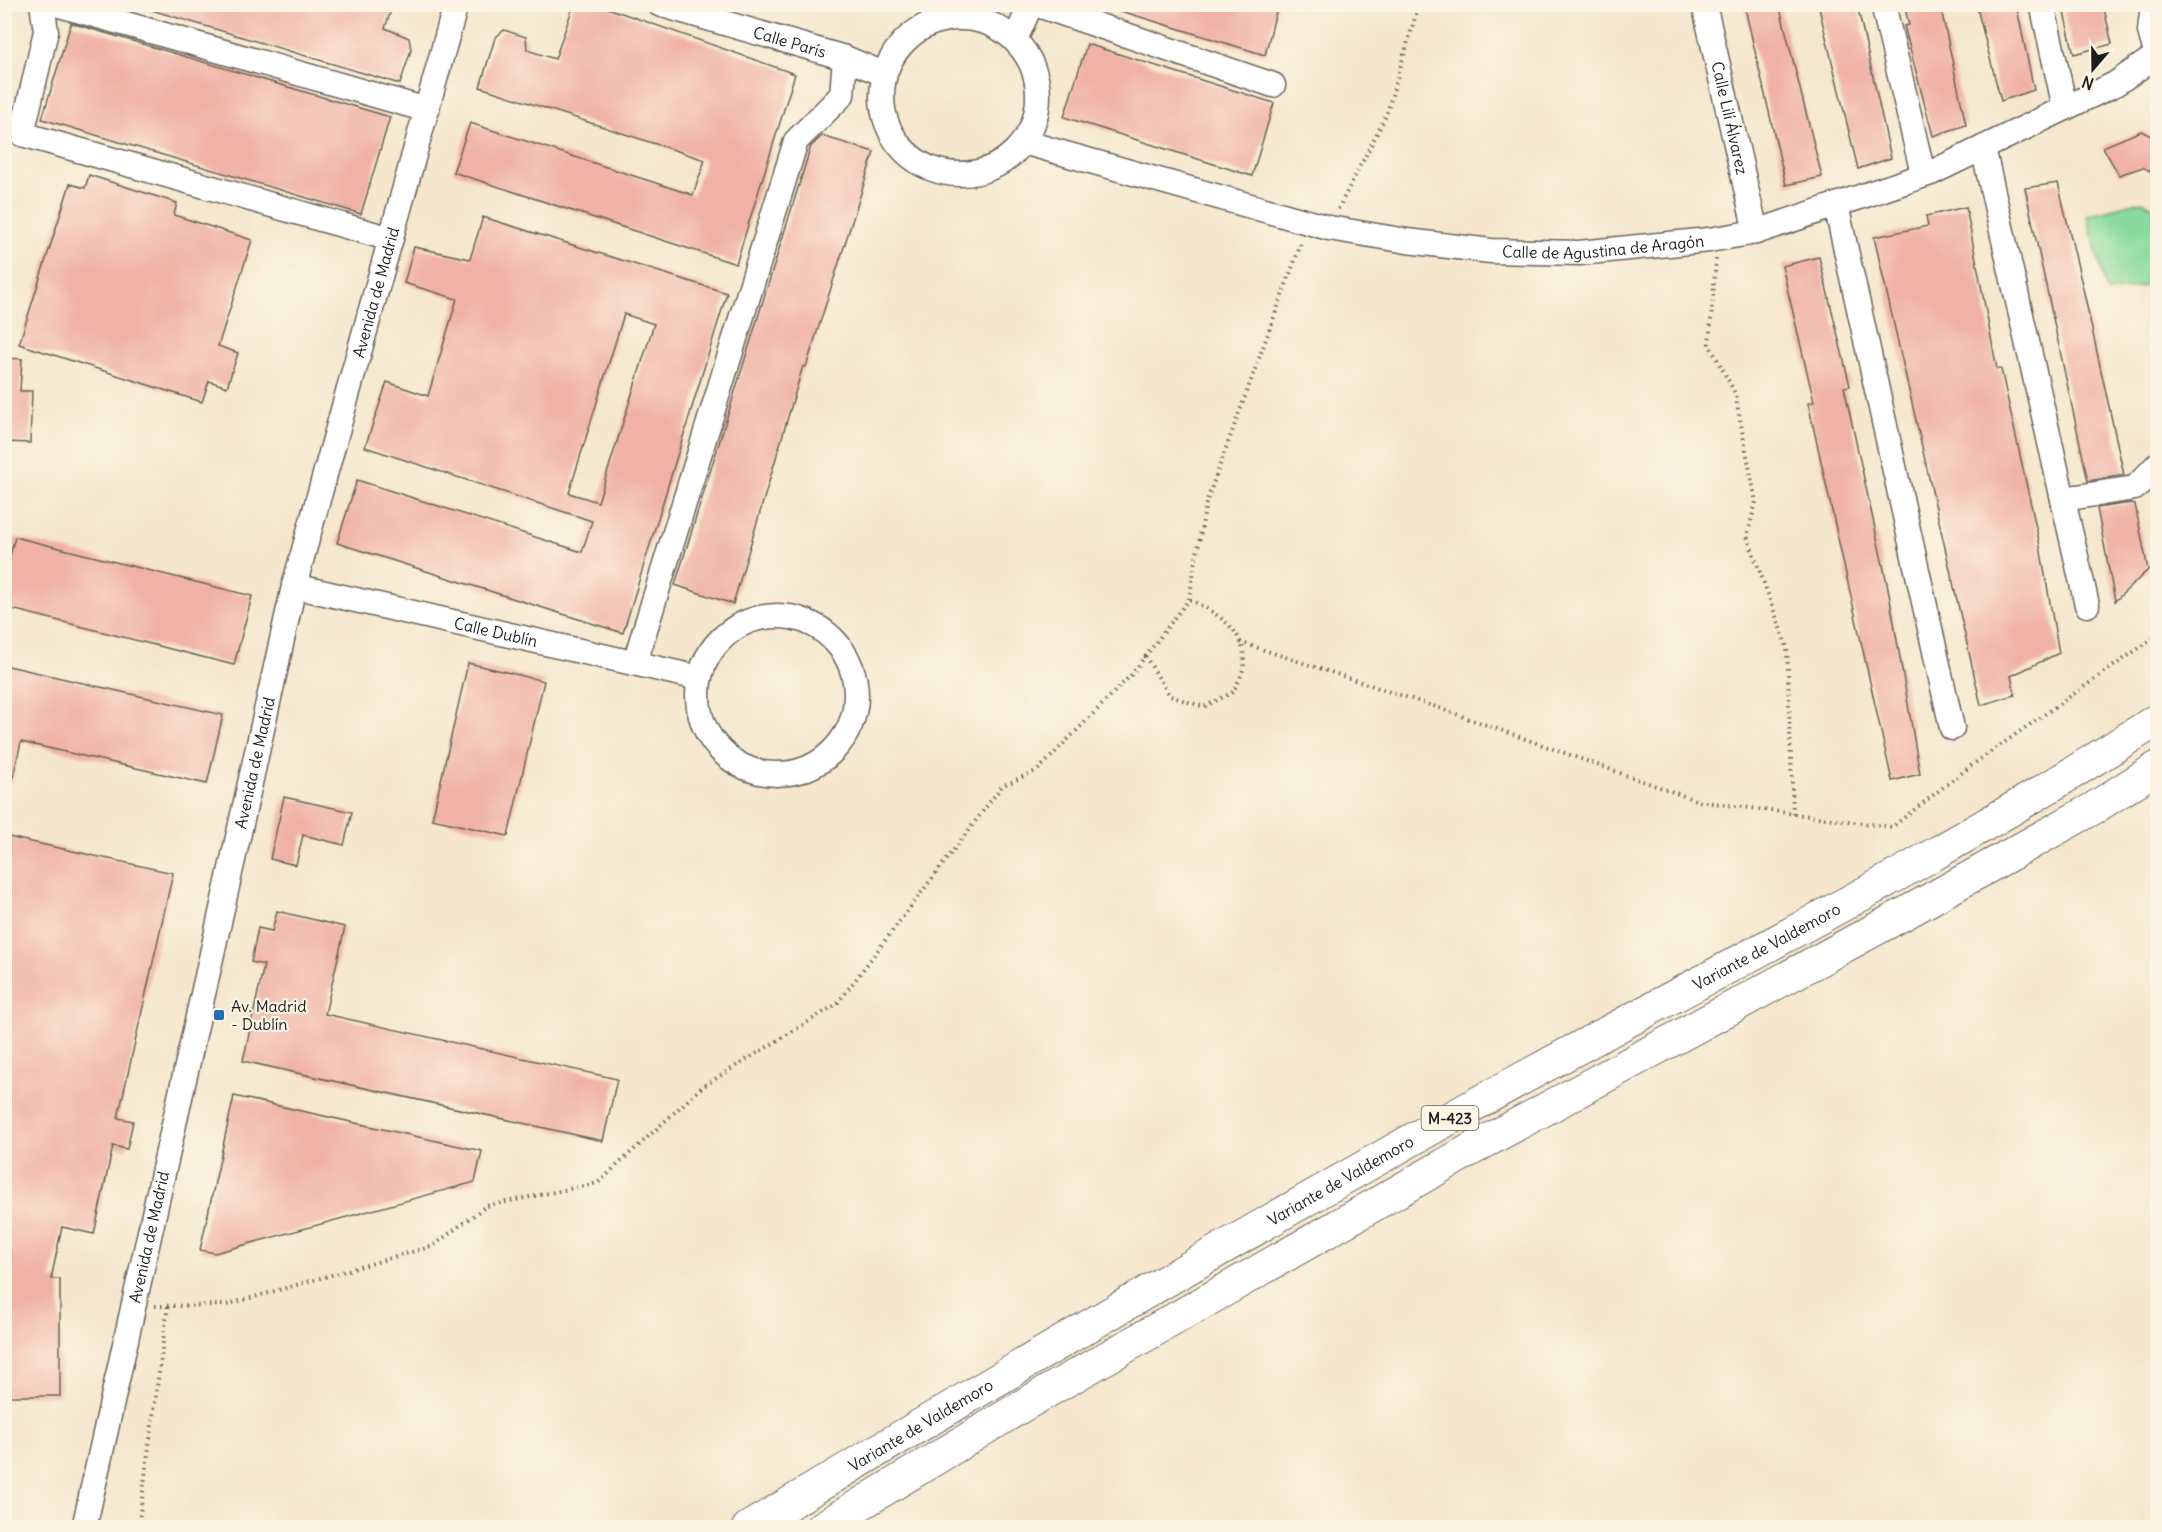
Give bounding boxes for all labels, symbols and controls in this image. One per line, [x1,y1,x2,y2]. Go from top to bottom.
street label: Calle París [751,22,828,62]
north arrow [2063,39,2123,99]
street label: Calle Lilí Álvarez [1707,60,1753,177]
text: N [2079,72,2096,94]
street label: Avenida de Madrid [348,225,403,360]
street label: Calle de Agustina de Aragón [1502,231,1705,263]
street label: Calle Dublín [452,613,540,651]
street label: Avenida de Madrid [230,695,279,831]
street label: Variante de Valdemoro [1689,898,1844,994]
place label: Av. Madrid - Dublín [231,996,307,1034]
marker: Av. Madrid - Dublín [212,1008,226,1022]
road number: M-423 [1422,1106,1478,1130]
street label: Variante de Valdemoro [1264,1131,1417,1230]
street label: Avenida de Madrid [124,1169,173,1305]
street label: Variante de Valdemoro [845,1374,997,1476]

